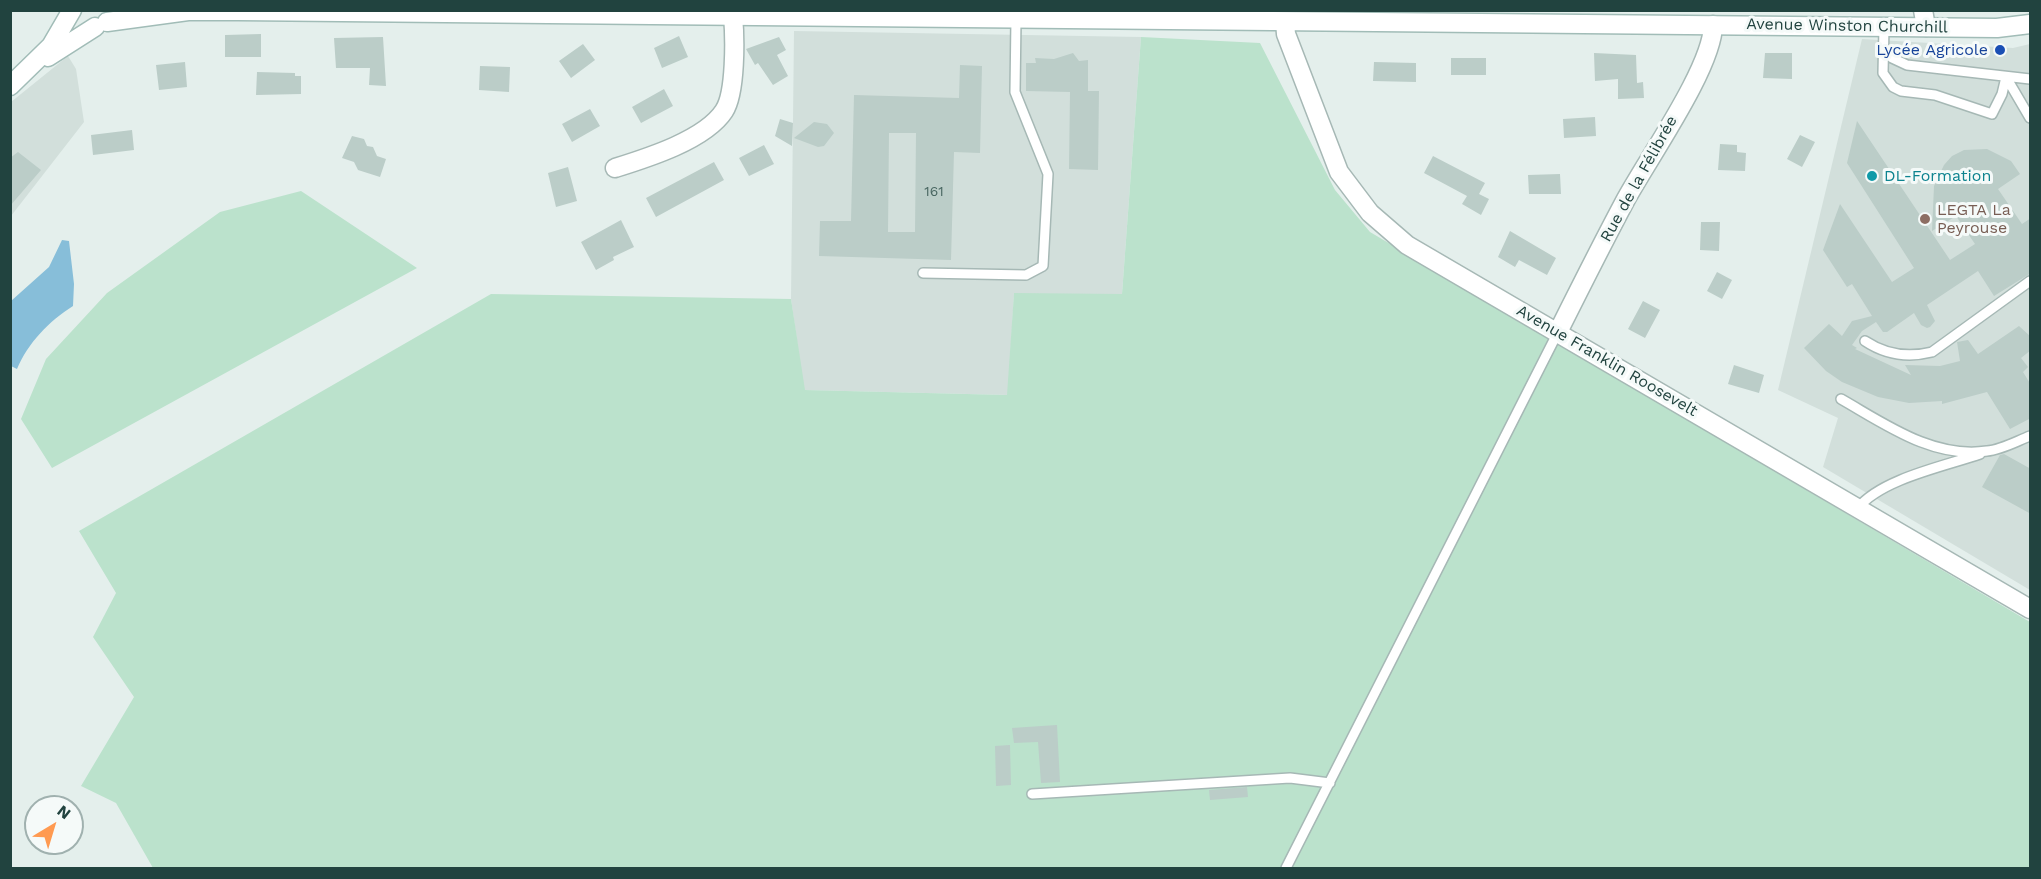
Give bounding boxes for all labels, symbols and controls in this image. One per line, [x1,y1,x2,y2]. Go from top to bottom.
street label: Avenue Winston Churchill [1746,15,1948,37]
place label: Lycée Agricole [1876,40,1988,60]
marker: Lycée Agricole [1993,43,2007,57]
street label: Rue de la Félibrée [1596,113,1682,245]
place label: DL-Formation [1884,166,1991,186]
marker: DL-Formation [1865,169,1879,183]
house number: 161 [924,184,944,200]
place label: LEGTA La Peyrouse [1937,200,2011,238]
marker: LEGTA La Peyrouse [1918,212,1932,226]
street label: Avenue Franklin Roosevelt [1513,301,1701,421]
north arrow [24,795,84,855]
text: N [54,801,75,823]

